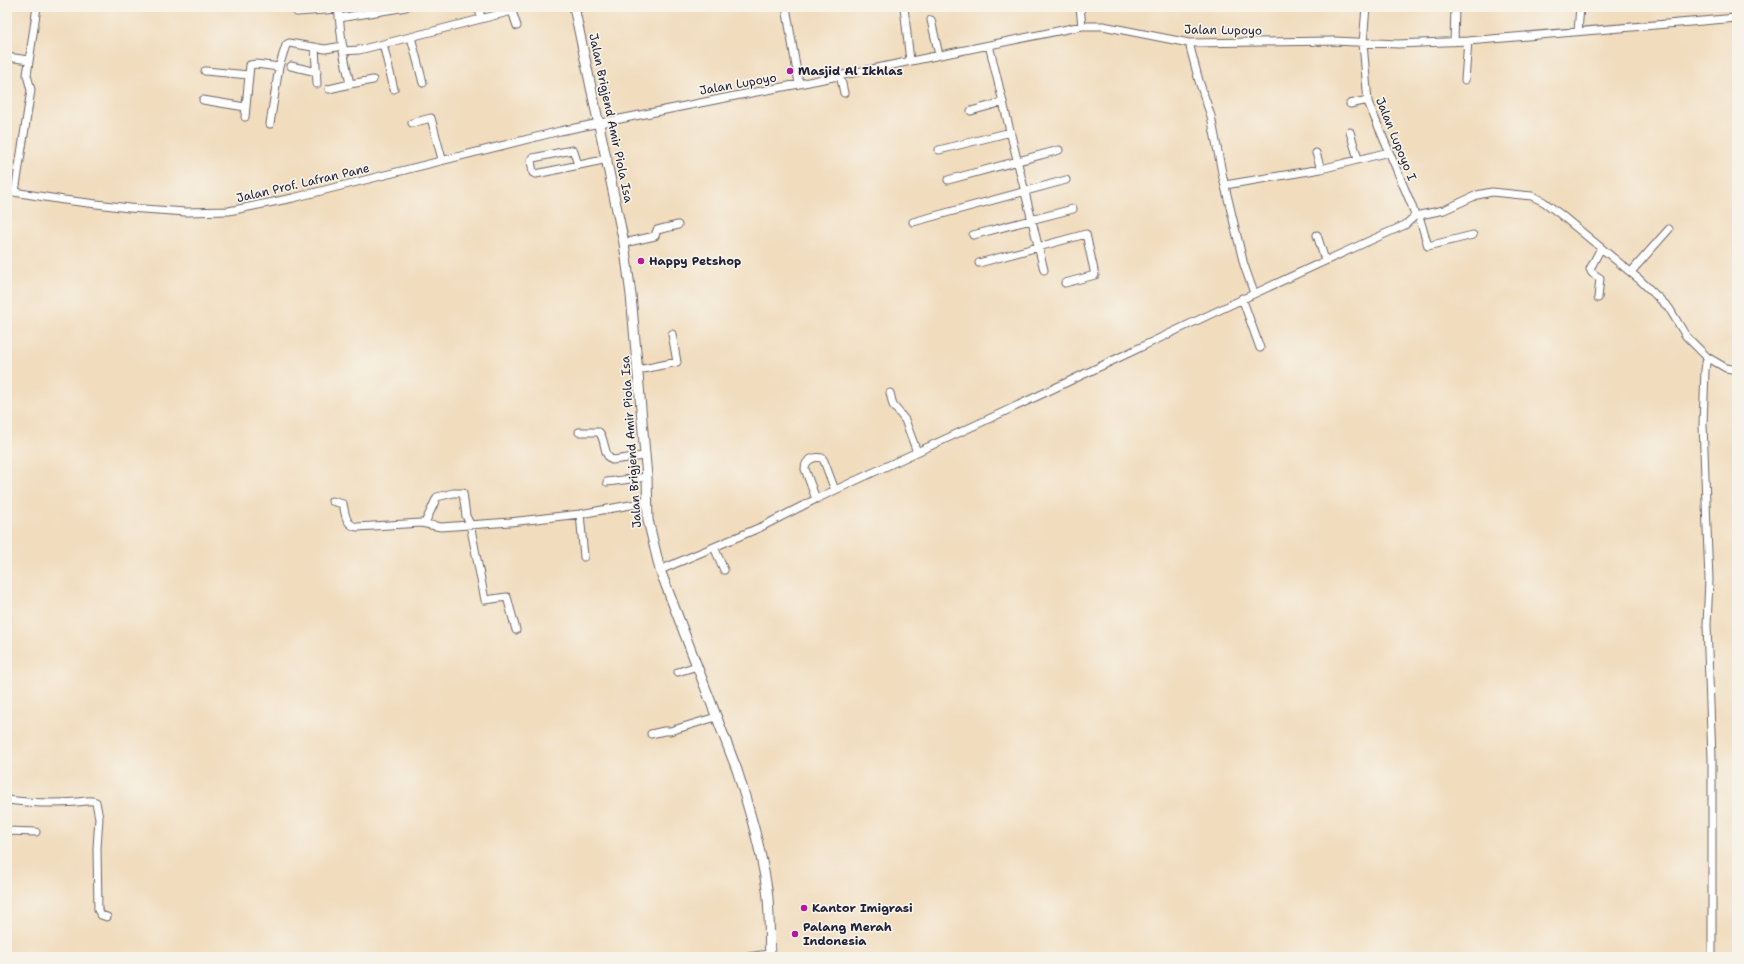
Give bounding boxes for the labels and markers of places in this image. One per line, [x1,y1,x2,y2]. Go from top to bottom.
place label: Masjid Al Ikhlas [798,63,903,79]
marker: Masjid Al Ikhlas [785,66,795,76]
place label: Happy Petshop [649,253,741,269]
marker: Happy Petshop [636,256,646,266]
place label: Kantor Imigrasi [812,900,913,916]
marker: Kantor Imigrasi [799,903,809,913]
place label: Palang Merah Indonesia [803,919,892,949]
marker: Palang Merah Indonesia [790,929,800,939]

